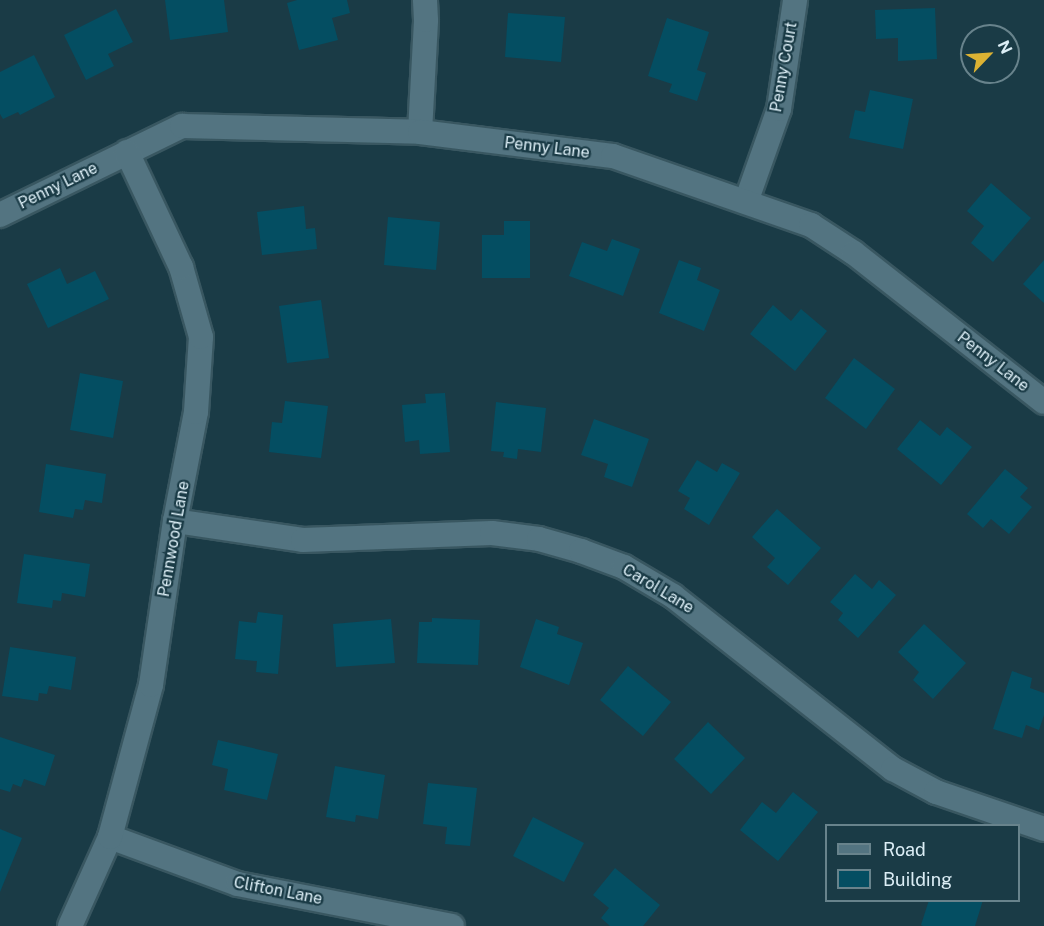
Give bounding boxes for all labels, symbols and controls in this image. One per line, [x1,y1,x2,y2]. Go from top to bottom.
street label: Penny Court [767,20,801,114]
north arrow [960,24,1020,84]
text: N [994,37,1016,57]
street label: Penny Lane [503,133,591,163]
street label: Penny Lane [15,159,101,213]
street label: Penny Lane [953,328,1033,396]
street label: Pennwood Lane [154,480,194,598]
street label: Carol Lane [619,560,697,618]
legend [825,824,1020,902]
text: Road [883,839,926,860]
text: Building [883,869,952,890]
street label: Clifton Lane [232,873,324,909]

